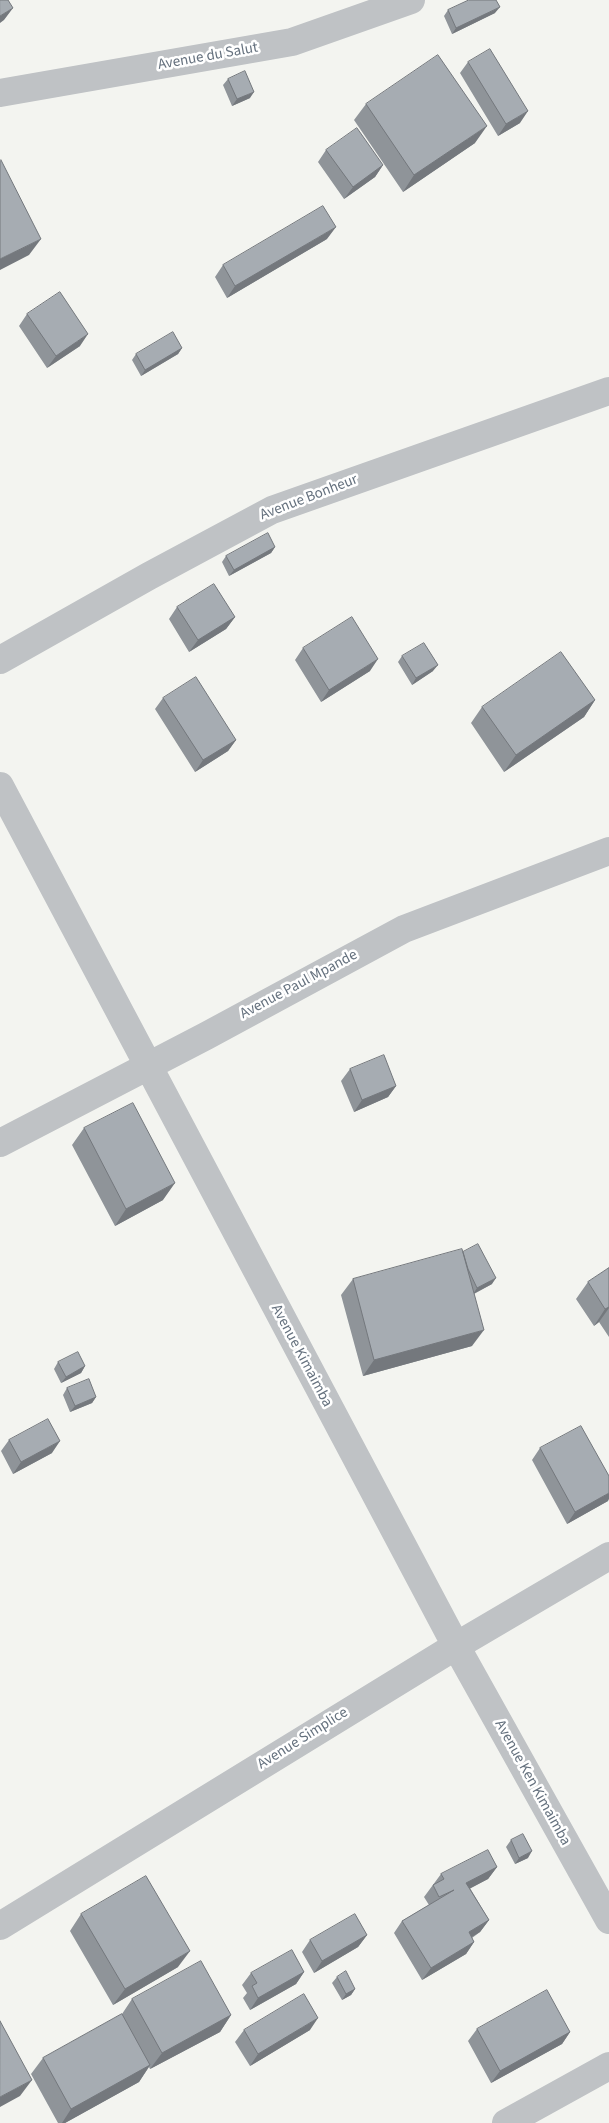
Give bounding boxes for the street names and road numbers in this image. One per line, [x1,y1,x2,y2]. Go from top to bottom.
street label: Avenue du Salut [157,39,259,75]
street label: Avenue Bonheur [258,471,360,525]
street label: Avenue Paul Mpande [237,946,361,1024]
street label: Avenue Kimaimba [266,1302,336,1410]
street label: Avenue Simplice [254,1704,352,1774]
street label: Avenue Ken Kimaimba [490,1717,574,1849]

